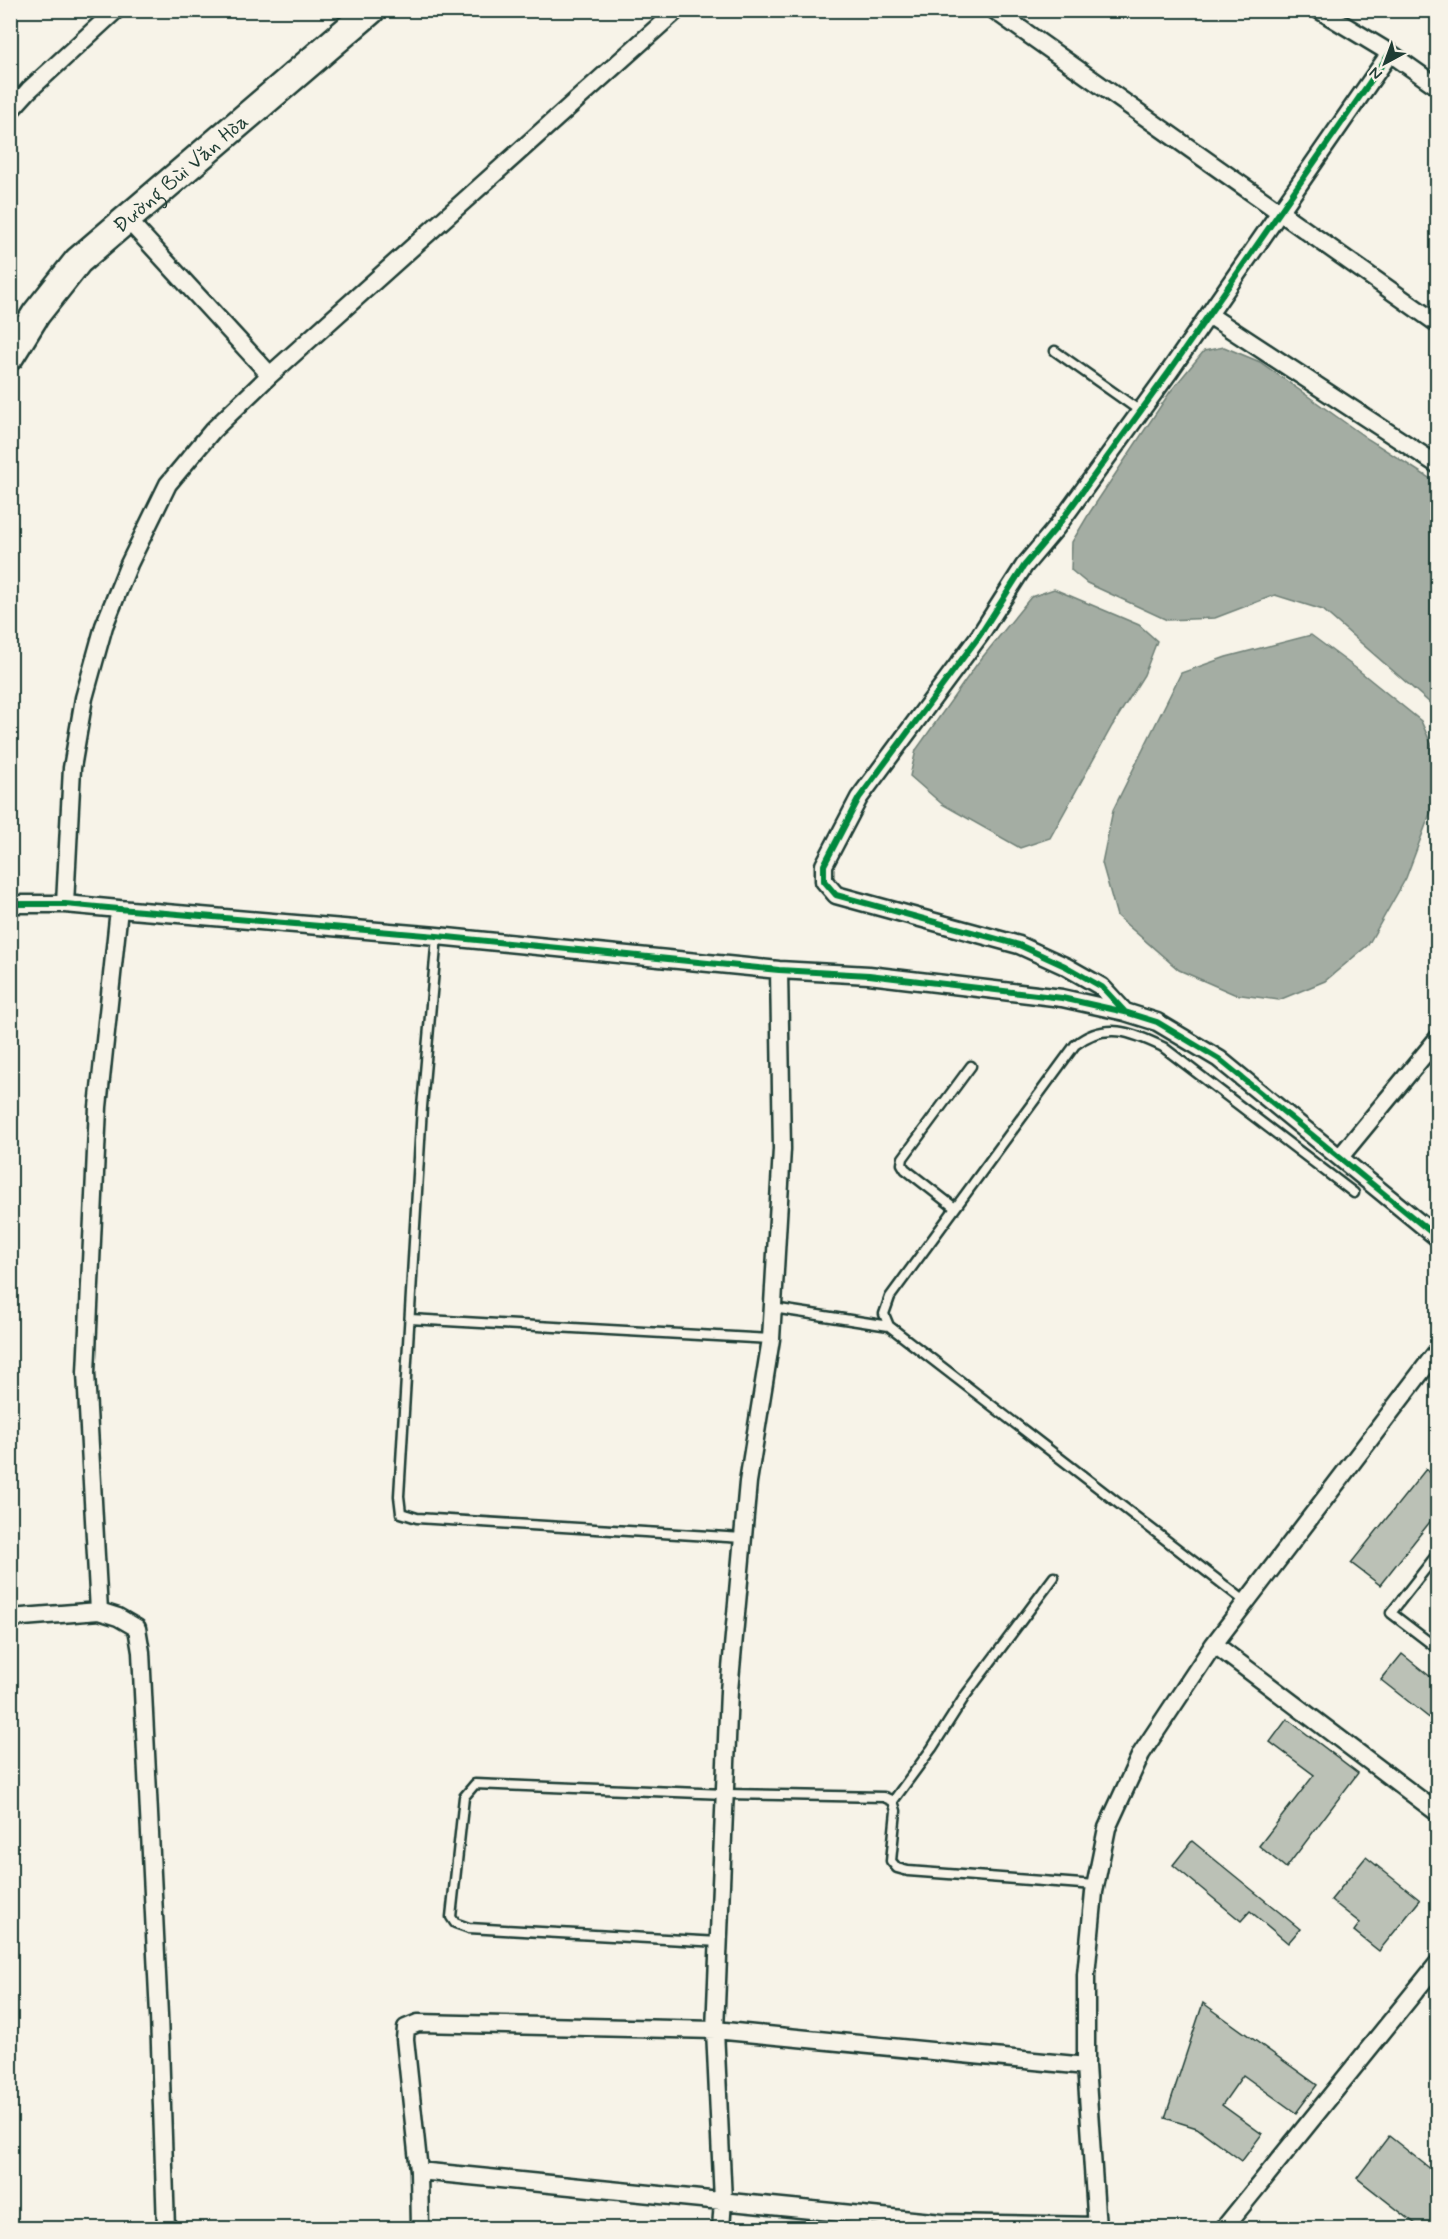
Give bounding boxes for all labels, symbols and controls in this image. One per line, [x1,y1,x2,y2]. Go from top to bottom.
north arrow [1355,33,1415,93]
text: N [1365,62,1387,85]
street label: Đường Bùi Văn Hòa [108,108,255,240]

